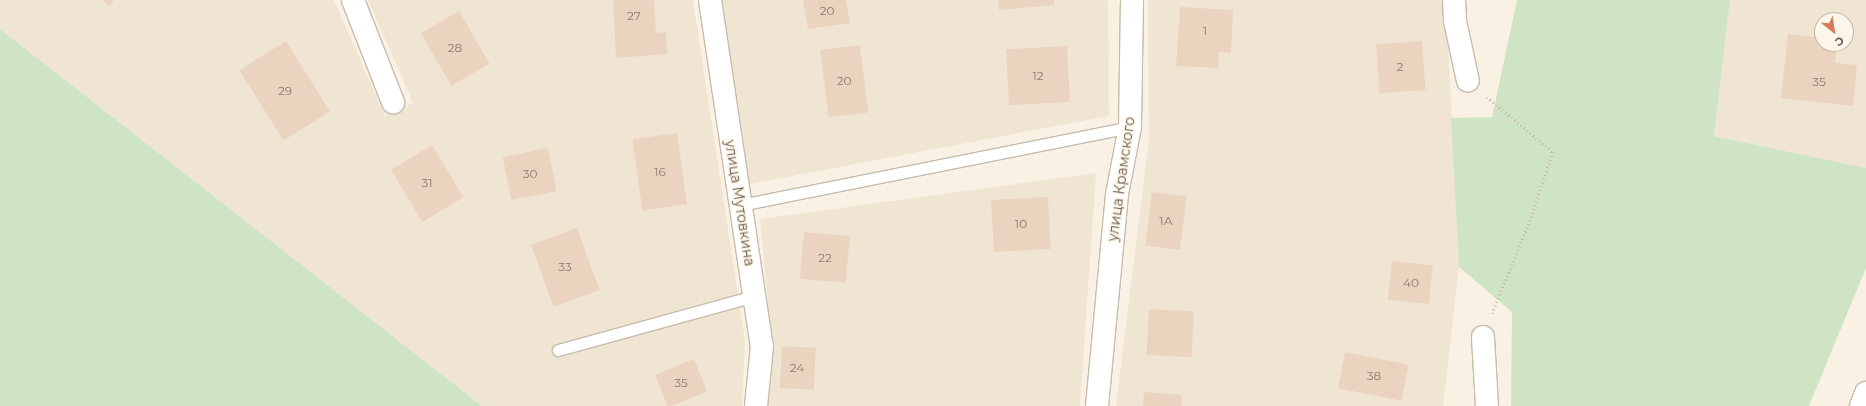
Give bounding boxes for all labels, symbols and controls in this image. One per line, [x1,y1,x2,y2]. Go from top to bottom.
house number: 20 [820,4,834,18]
house number: 27 [627,9,641,23]
north arrow [1814,12,1854,52]
house number: 1 [1203,24,1207,38]
text: С [1833,33,1846,50]
house number: 28 [448,41,462,55]
house number: 2 [1397,60,1403,74]
house number: 12 [1032,69,1044,83]
house number: 20 [837,74,851,88]
house number: 35 [1812,75,1826,89]
house number: 29 [278,84,292,98]
street label: улица Крамского [1104,116,1138,242]
street label: улица Мутовкина [722,139,758,267]
house number: 16 [654,165,666,179]
house number: 30 [523,167,537,181]
house number: 31 [421,176,433,190]
house number: 1А [1159,214,1173,228]
house number: 10 [1015,217,1027,231]
house number: 22 [818,251,832,265]
house number: 33 [558,260,572,274]
house number: 40 [1403,276,1419,290]
house number: 24 [790,361,804,375]
house number: 38 [1367,369,1381,383]
house number: 35 [674,376,688,390]

